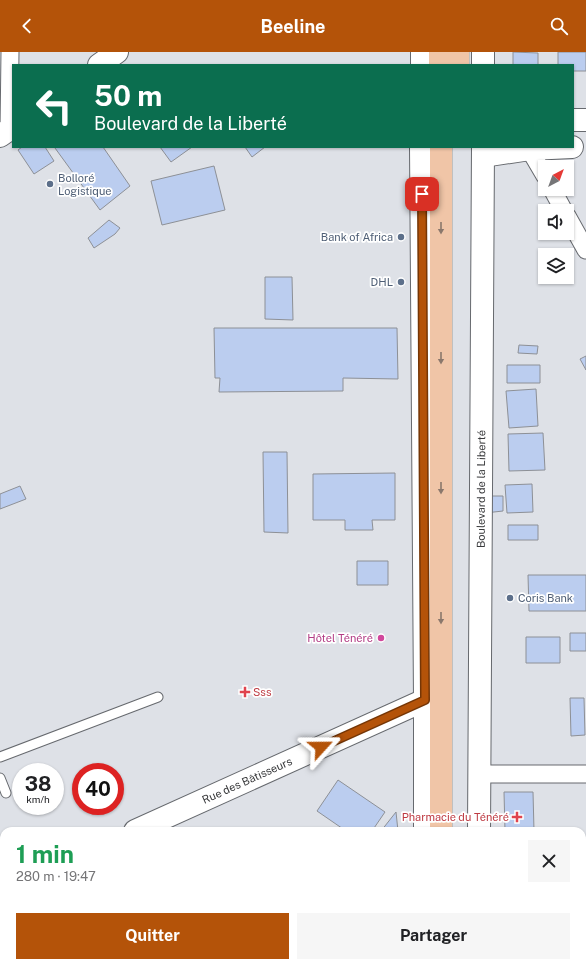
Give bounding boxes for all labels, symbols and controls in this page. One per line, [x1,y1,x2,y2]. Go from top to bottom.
icon: back [16,15,38,37]
icon: search [548,15,570,37]
text: Beeline [261,16,325,37]
text: 50 m [94,79,162,112]
icon: left [28,80,80,132]
text: Boulevard de la Liberté [94,113,287,134]
north arrow [538,160,574,196]
map controls [538,160,574,284]
place label: Bolloré Logistique [58,172,112,197]
pin [405,177,439,211]
marker: Bolloré Logistique [45,179,55,189]
icon: arrive [411,183,433,205]
button: sound [538,204,574,240]
one-way arrow [438,222,444,235]
place label: Bank of Africa [321,231,393,243]
marker: Bank of Africa [396,232,406,242]
button: layers [538,248,574,284]
place label: DHL [371,276,393,288]
marker: DHL [396,277,406,287]
one-way arrow [438,352,444,365]
street label: Boulevard de la Liberté [475,430,487,548]
one-way arrow [438,482,444,495]
place label: Coris Bank [518,592,573,604]
marker: Coris Bank [505,593,515,603]
one-way arrow [438,612,444,625]
place label: Hôtel Ténéré [307,632,373,644]
marker: Hôtel Ténéré [376,633,386,643]
place label: Sss [253,686,272,698]
marker: Sss [240,687,250,697]
position arrow [300,726,342,768]
street label: Rue des Bâtisseurs [200,755,294,806]
speed limit sign: 40 [72,763,124,815]
text: 38 [25,772,51,796]
text: km/h [26,793,50,805]
place label: Pharmacie du Ténéré [402,811,509,823]
marker: Pharmacie du Ténéré [512,812,522,822]
text: 1 min [16,840,74,868]
button: close [528,840,570,882]
text: 280 m · 19:47 [16,869,96,884]
button: Quitter [16,913,289,959]
button: Partager [297,913,570,959]

